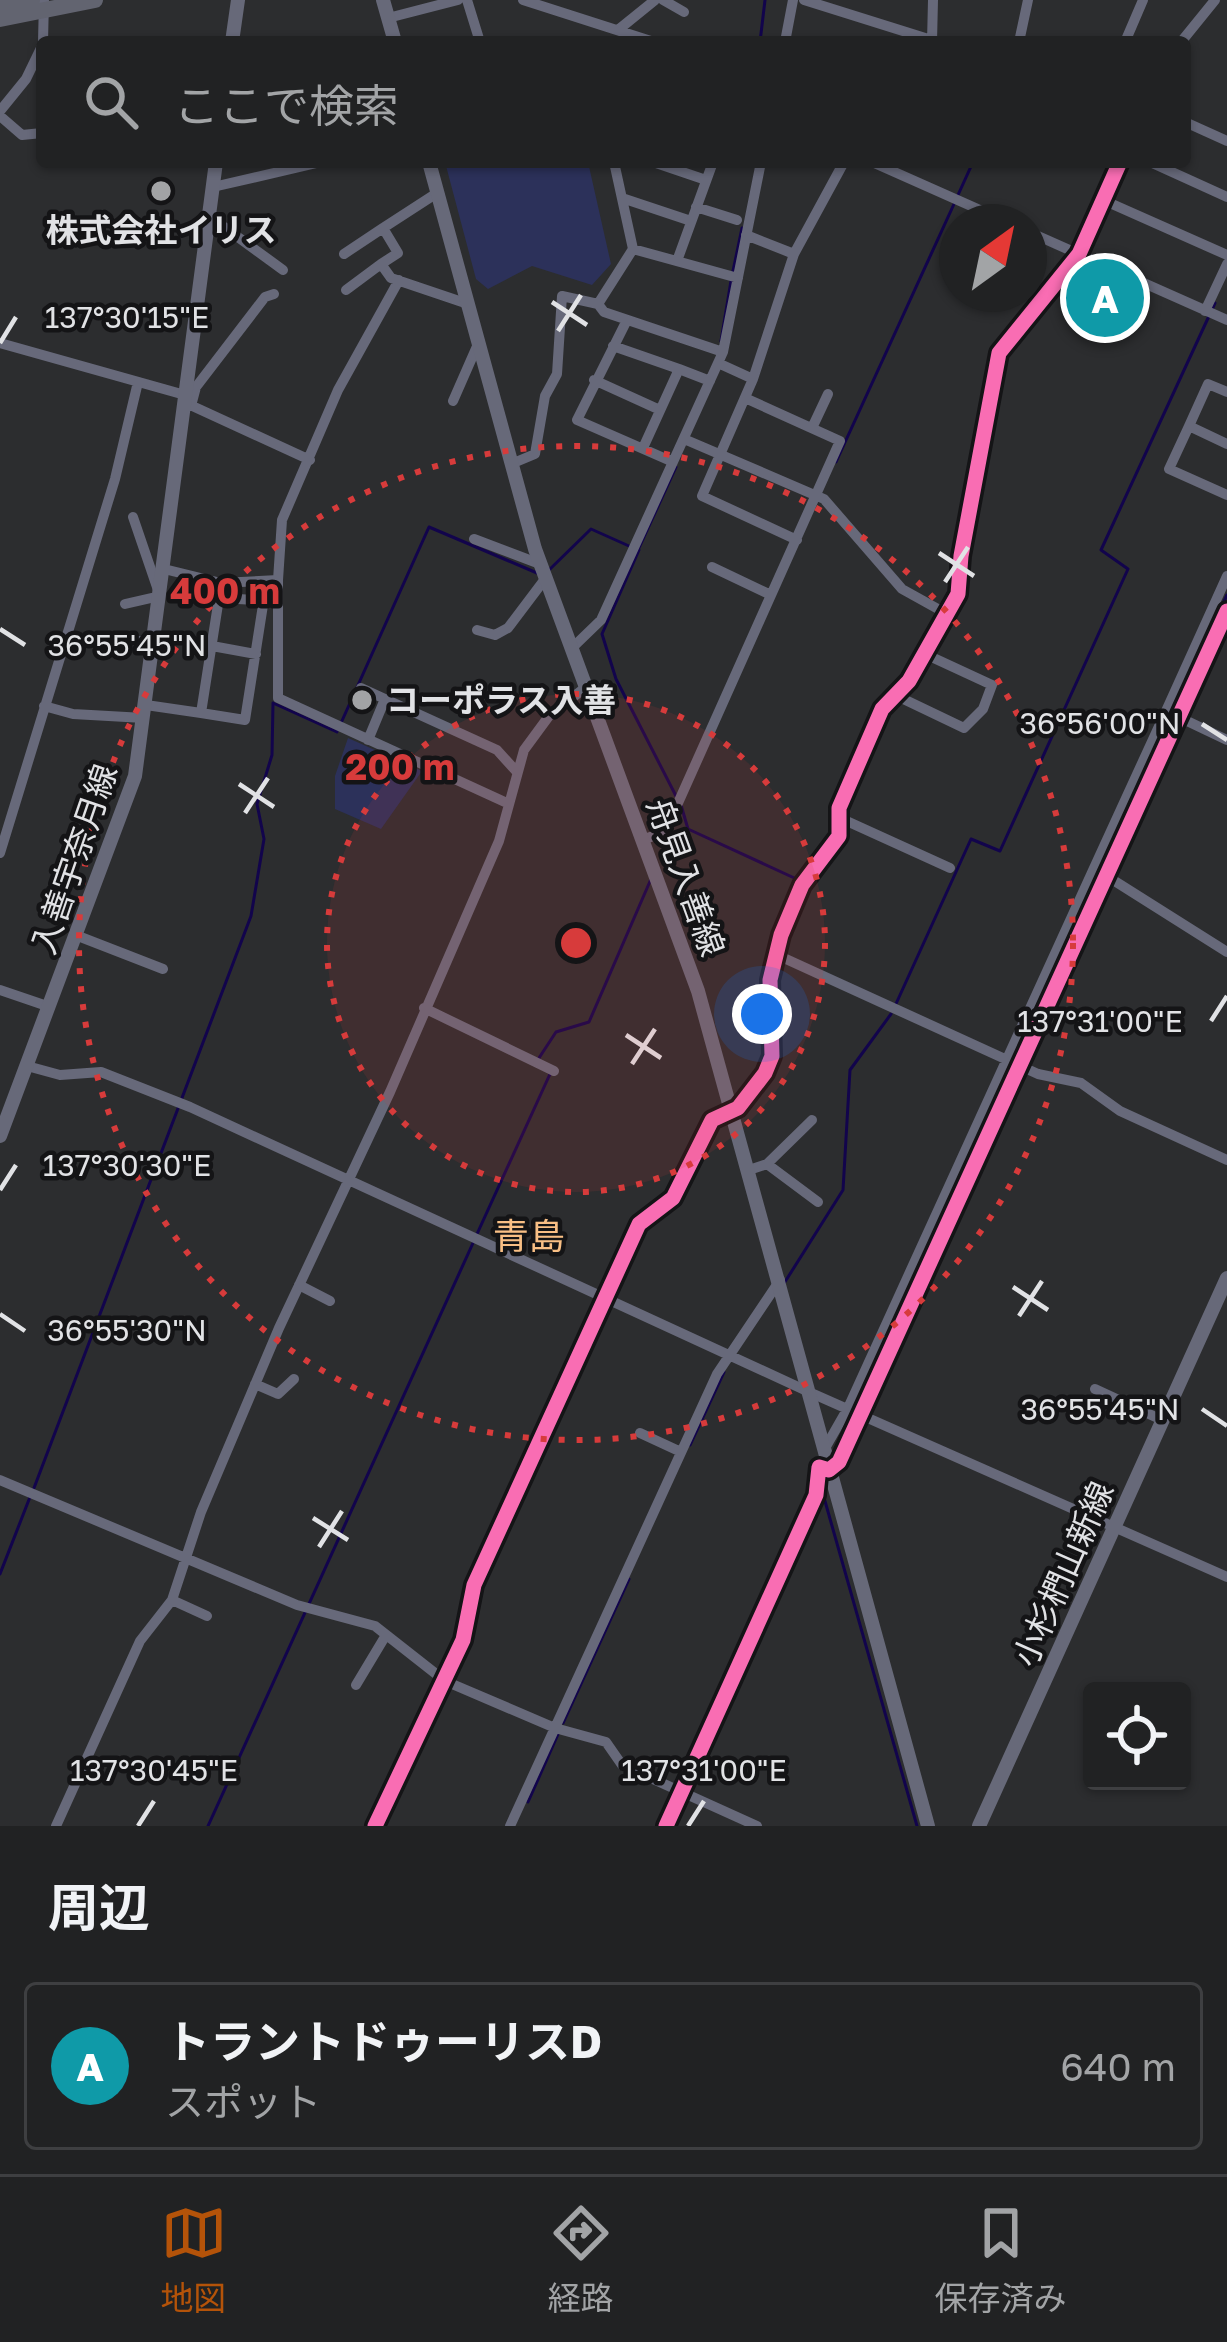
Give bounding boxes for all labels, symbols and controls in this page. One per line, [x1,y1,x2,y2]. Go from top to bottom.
search box [36,36,1191,168]
icon: search [78,69,144,135]
text: ここで検索 [174,78,399,132]
marker: 株式会社イリス [148,178,174,204]
north arrow [939,204,1047,312]
place label: 株式会社イリス [46,210,277,249]
pin: A [1066,253,1144,343]
text: 137°30'15"E [45,299,209,335]
text: 400 m [170,569,280,612]
text: 36°55'45"N [48,627,207,663]
place label: コーポラス入善 [386,680,616,719]
marker: コーポラス入善 [349,687,375,713]
text: 36°56'00"N [1019,705,1181,741]
text: 200 m [345,745,455,788]
street label: 入善宇奈月線 [23,759,124,959]
street label: 舟見入善線 [640,793,733,961]
centre of rings [555,922,597,964]
your location [732,984,792,1044]
text: 137°31'00"E [1017,1003,1183,1039]
text: 137°30'30"E [43,1147,211,1183]
district label: 青島 [493,1214,565,1257]
text: 36°55'30"N [47,1312,207,1348]
text: 36°55'45"N [1021,1391,1180,1427]
street label: 小杉椚山新線 [1004,1475,1121,1672]
map controls [1083,1682,1191,1790]
button: locate [1083,1682,1191,1790]
text: 137°30'45"E [70,1752,238,1788]
text: 137°31'00"E [621,1752,787,1788]
text: 周辺 [48,1876,150,1937]
text: トラントドゥーリスD [165,2014,602,2068]
text: A [76,2043,104,2090]
text: 640 m [1060,2043,1176,2090]
text: スポット [165,2078,321,2125]
tab: 地図 [161,2200,227,2320]
tab: 経路 [548,2200,614,2320]
tab: 保存済み [935,2200,1067,2320]

